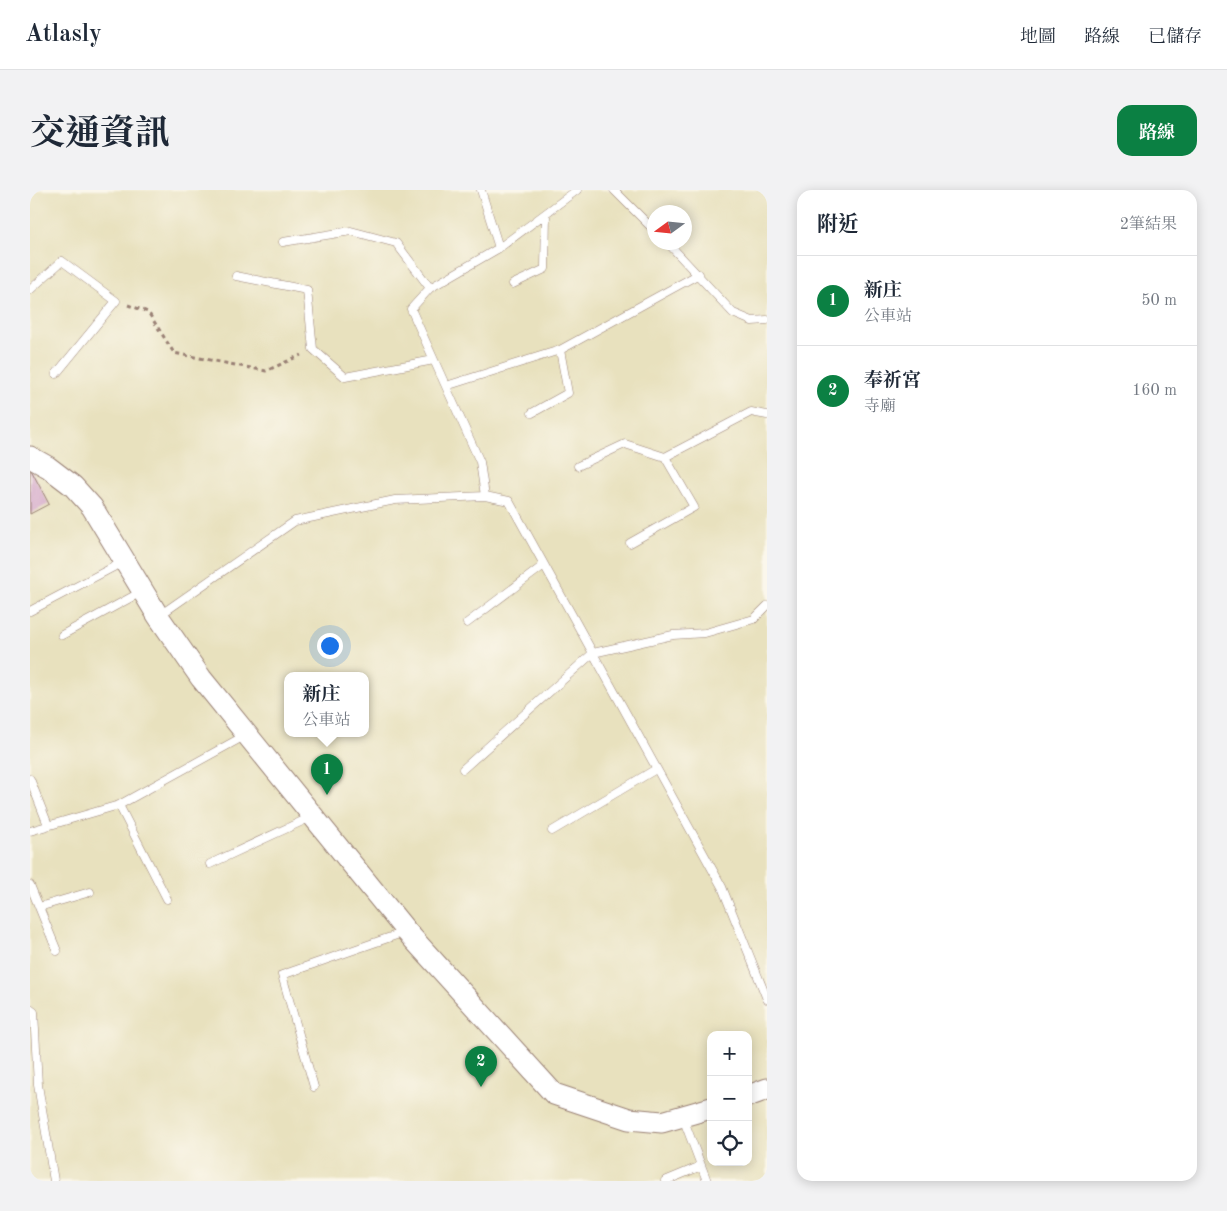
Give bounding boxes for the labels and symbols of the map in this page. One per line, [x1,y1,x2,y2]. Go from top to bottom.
north arrow [647,205,692,250]
your location [317,633,343,659]
pin: 1 [311,754,343,795]
pin: 2 [465,1046,497,1087]

